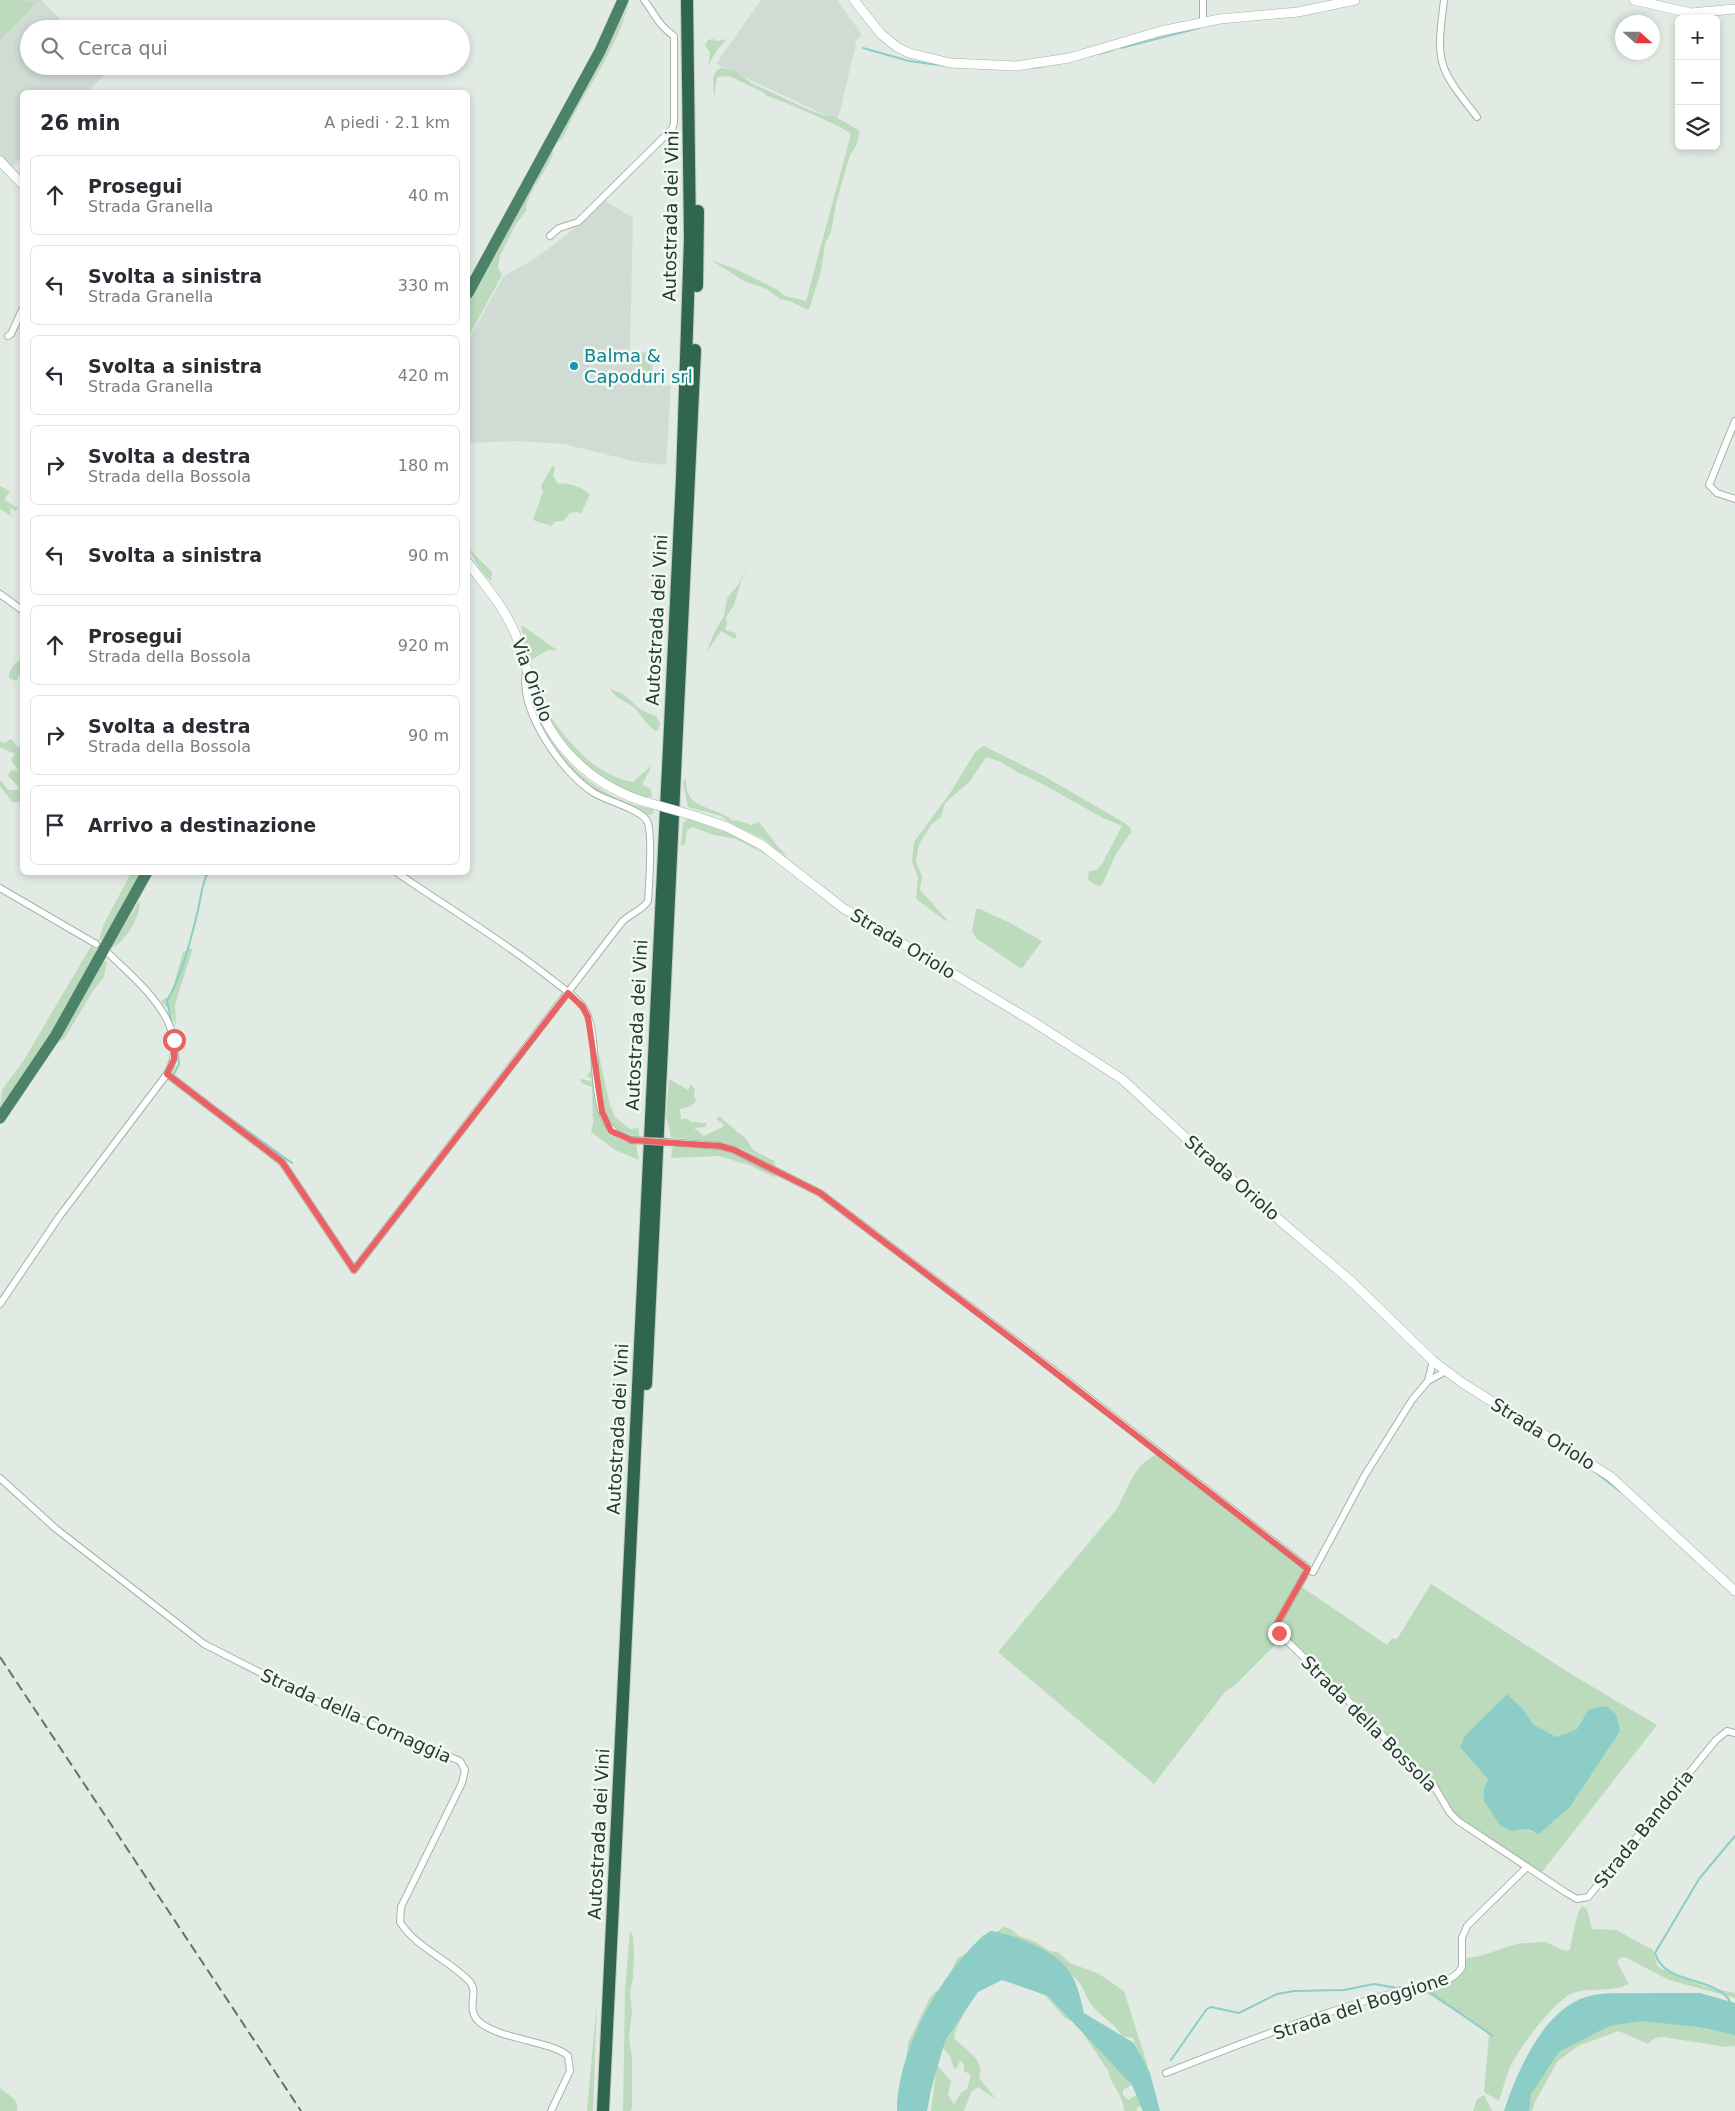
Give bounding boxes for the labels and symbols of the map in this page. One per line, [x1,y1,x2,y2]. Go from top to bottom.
north arrow [1615,15,1660,60]
street label: Autostrada dei Vini [659,130,682,302]
place label: Balma & Capoduri srl [584,345,693,387]
marker: Balma & Capoduri srl [568,360,580,372]
street label: Autostrada dei Vini [642,534,671,706]
street label: Via Oriolo [508,635,557,724]
street label: Strada Oriolo [847,904,960,983]
street label: Autostrada dei Vini [622,939,651,1111]
route start [163,1029,186,1052]
street label: Strada Oriolo [1181,1131,1284,1224]
street label: Autostrada dei Vini [603,1343,632,1515]
street label: Strada Oriolo [1487,1393,1599,1474]
route end [1268,1622,1291,1645]
street label: Strada della Bossola [1297,1651,1442,1796]
street label: Strada della Cornaggia [258,1664,455,1767]
street label: Autostrada dei Vini [584,1748,613,1920]
street label: Strada Bandoria [1590,1765,1698,1892]
street label: Strada del Boggione [1271,1967,1451,2044]

